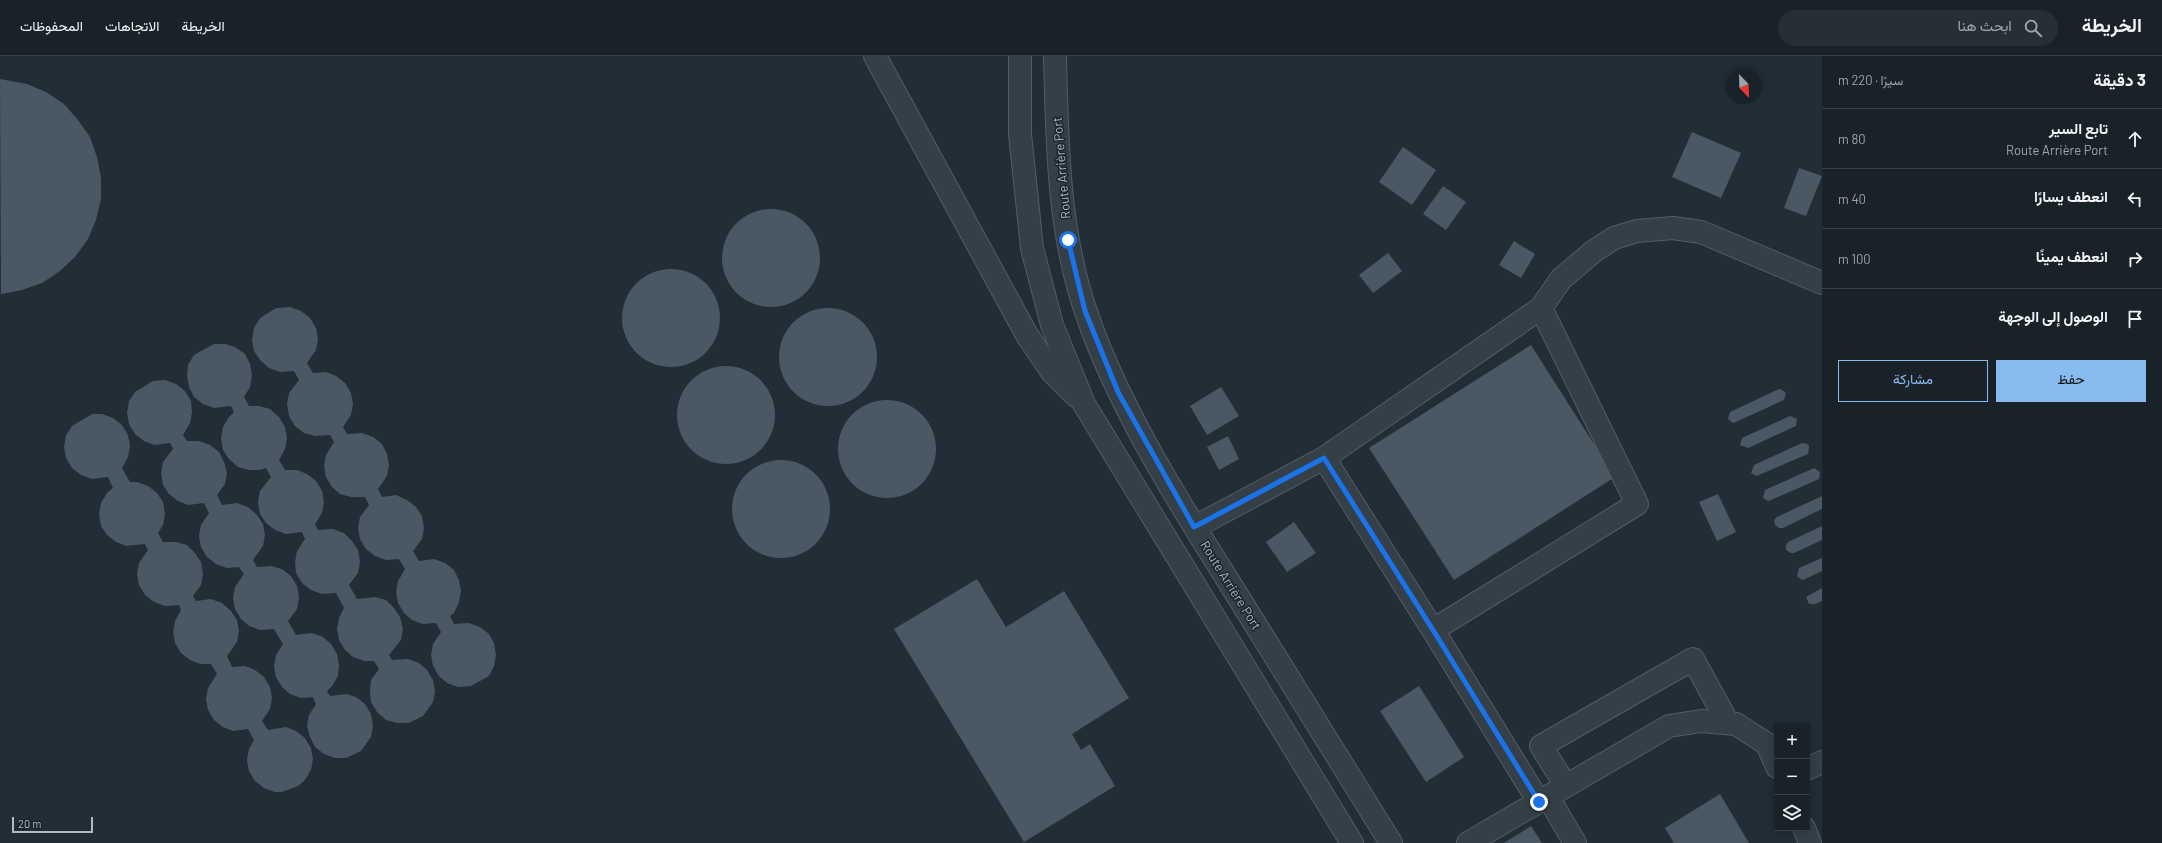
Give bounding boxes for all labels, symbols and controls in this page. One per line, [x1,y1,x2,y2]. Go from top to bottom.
search box [1778,10,2058,46]
text: الخريطة [2082,13,2142,36]
text: ابحث هنا [1957,16,2012,34]
text: المحفوظات [20,17,83,34]
text: الاتجاهات [105,17,159,34]
text: الخريطة [181,17,225,34]
icon: search [2022,17,2044,39]
north arrow [1726,68,1762,104]
text: 3 دقيقة [2093,69,2146,89]
text: سيرًا · 220 m [1838,72,1903,88]
street label: Route Arrière Port [1049,116,1073,220]
text: تابع السير [2049,119,2108,137]
icon: ahead [2124,128,2146,150]
text: 80 m [1838,131,1866,147]
text: Route Arrière Port [2006,142,2108,158]
text: انعطف يسارًا [2034,187,2108,205]
icon: left [2124,188,2146,210]
text: 40 m [1838,191,1866,207]
route start [1059,231,1077,249]
text: انعطف يمينًا [2036,247,2108,265]
icon: right [2124,248,2146,270]
text: 100 m [1838,251,1871,267]
text: الوصول إلى الوجهة [1998,307,2108,325]
icon: arrive [2124,308,2146,330]
button: مشاركة [1838,360,1988,402]
button: حفظ [1996,360,2146,402]
street label: Route Arrière Port [1197,537,1265,633]
map controls [1774,723,1810,831]
button: + [1774,723,1810,759]
button: − [1774,759,1810,795]
route end [1530,793,1548,811]
button: layers [1774,795,1810,831]
scale bar [12,815,93,834]
text: 20 m [18,817,41,830]

